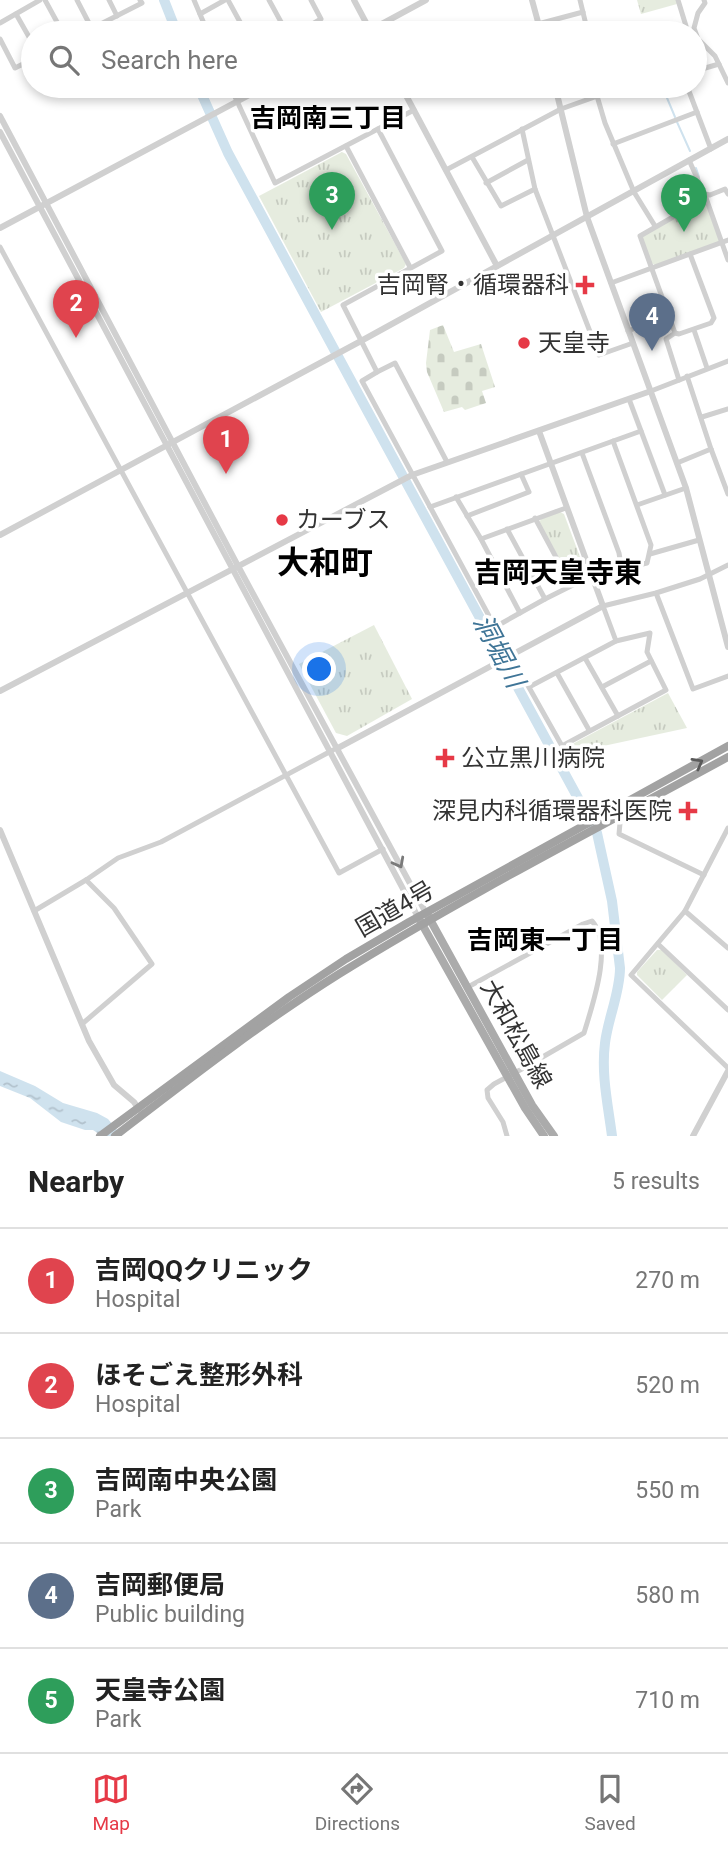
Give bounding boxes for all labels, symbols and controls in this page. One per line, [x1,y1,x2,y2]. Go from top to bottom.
search box [21,21,707,98]
icon: search [45,41,83,79]
text: Search here [101,45,238,75]
district label: 吉岡南三丁目 [250,103,406,133]
pin: 3 [309,172,355,230]
pin: 5 [661,174,707,232]
place label: 吉岡腎・循環器科 [377,271,569,299]
marker: 吉岡腎・循環器科 [575,275,595,295]
pin: 2 [53,280,99,338]
pin: 4 [629,293,675,351]
place label: 天皇寺 [538,329,610,357]
marker: 天皇寺 [516,335,532,351]
pin: 1 [203,416,249,474]
place label: カーブス [296,506,391,534]
marker: カーブス [274,512,290,528]
district label: 大和町 [277,544,373,582]
district label: 吉岡天皇寺東 [474,556,642,589]
water label: 洞堀川 [467,610,532,695]
your location [302,652,336,686]
place label: 公立黒川病院 [461,744,605,772]
marker: 公立黒川病院 [435,748,455,768]
one-way arrow [691,757,703,771]
place label: 深見内科循環器科医院 [432,797,672,825]
marker: 深見内科循環器科医院 [678,801,698,821]
one-way arrow [391,856,404,868]
street label: 国道4号 [351,876,439,942]
district label: 吉岡東一丁目 [467,925,623,955]
street label: 大和松島線 [475,975,557,1093]
text: Nearby [28,1164,124,1199]
text: 5 results [612,1168,700,1195]
text: 吉岡QQクリニック [95,1255,313,1285]
text: 1 [44,1267,58,1294]
text: 270 m [635,1267,700,1294]
text: Hospital [95,1286,181,1313]
text: ほそごえ整形外科 [95,1360,303,1390]
text: 2 [44,1372,58,1399]
text: 520 m [635,1372,700,1399]
text: Hospital [95,1391,181,1418]
text: 吉岡南中央公園 [95,1465,277,1495]
text: 3 [44,1477,58,1504]
text: 550 m [635,1477,700,1504]
text: Park [95,1496,141,1523]
text: 吉岡郵便局 [95,1570,225,1600]
text: 4 [44,1582,58,1609]
text: 580 m [635,1582,700,1609]
text: Public building [95,1601,245,1628]
text: 天皇寺公園 [95,1675,225,1705]
text: 5 [44,1687,58,1714]
text: 710 m [635,1687,700,1714]
text: Park [95,1706,141,1733]
tab: Map [92,1770,130,1835]
tab: Directions [315,1770,400,1835]
tab: Saved [584,1770,636,1835]

